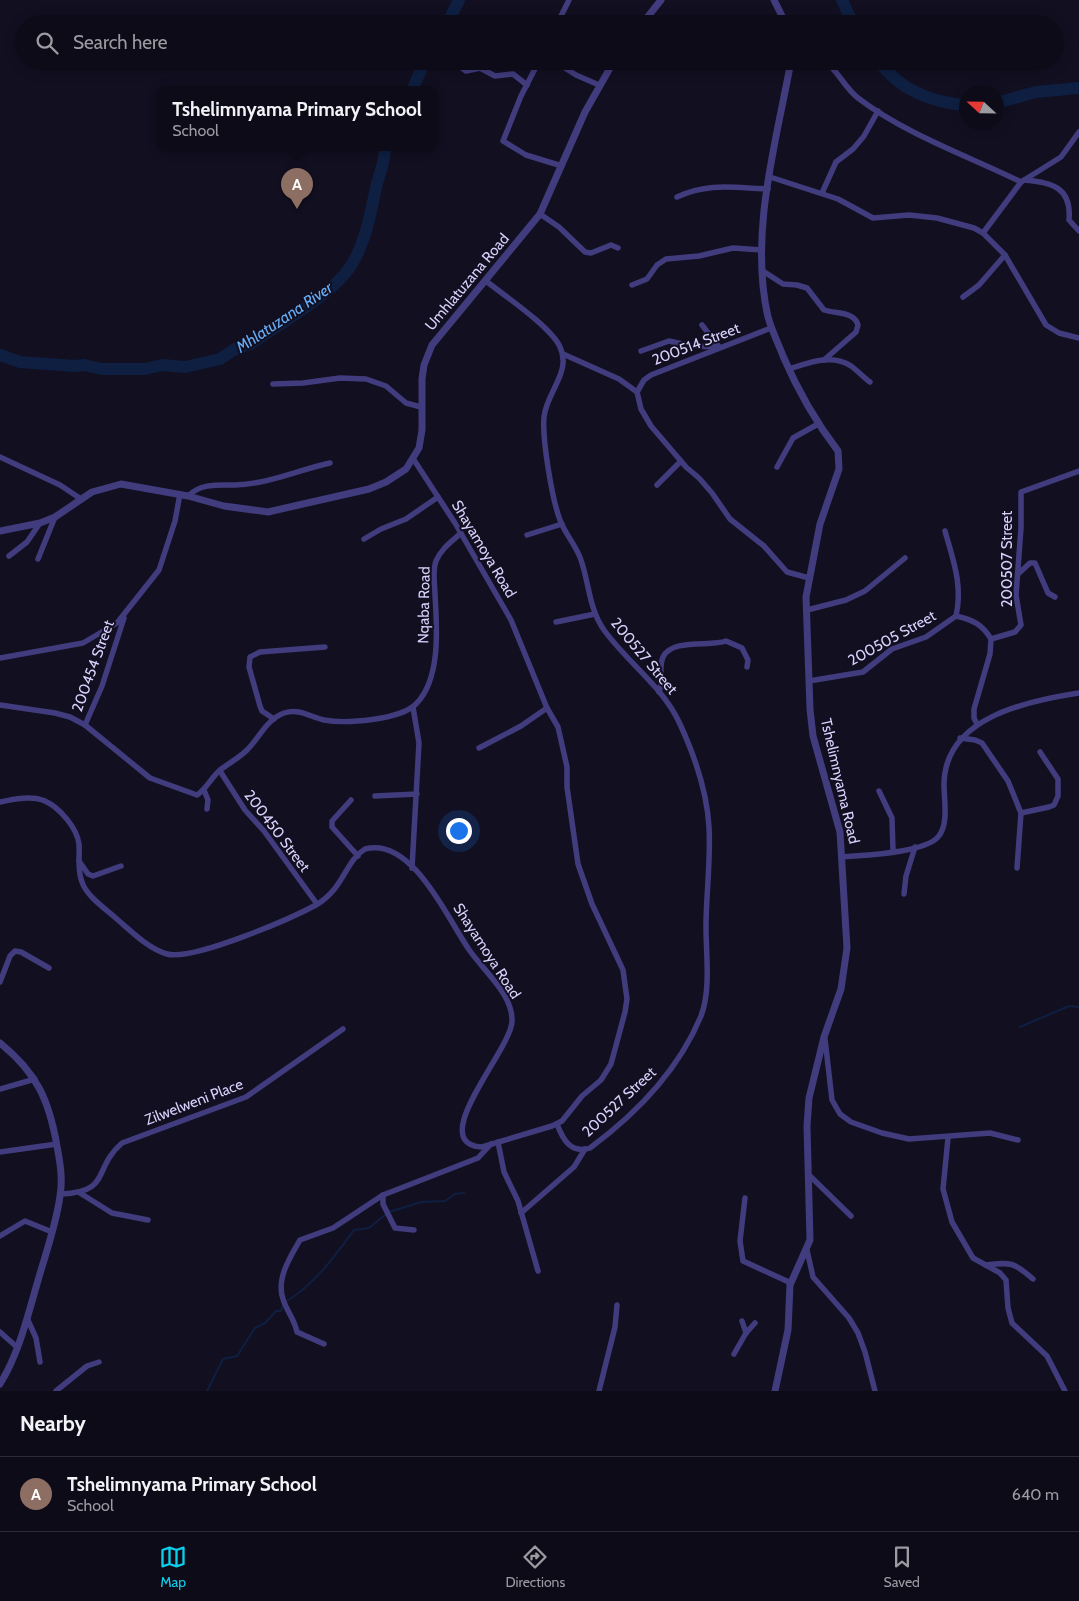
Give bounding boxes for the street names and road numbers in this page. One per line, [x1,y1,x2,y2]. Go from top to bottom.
street label: Umhlatuzana Road [421,230,513,334]
street label: 200514 Street [650,319,742,369]
street label: Shayamoya Road [448,497,520,601]
street label: 200507 Street [998,511,1016,607]
street label: Nqaba Road [414,566,434,644]
street label: 200505 Street [845,607,939,669]
street label: 200527 Street [607,614,681,698]
street label: 200454 Street [68,618,118,714]
street label: Tshelimnyama Road [817,717,863,845]
street label: 200450 Street [240,786,314,876]
street label: Shayamoya Road [449,900,525,1002]
street label: 200527 Street [578,1063,660,1141]
street label: Zilwelweni Place [142,1075,246,1129]

